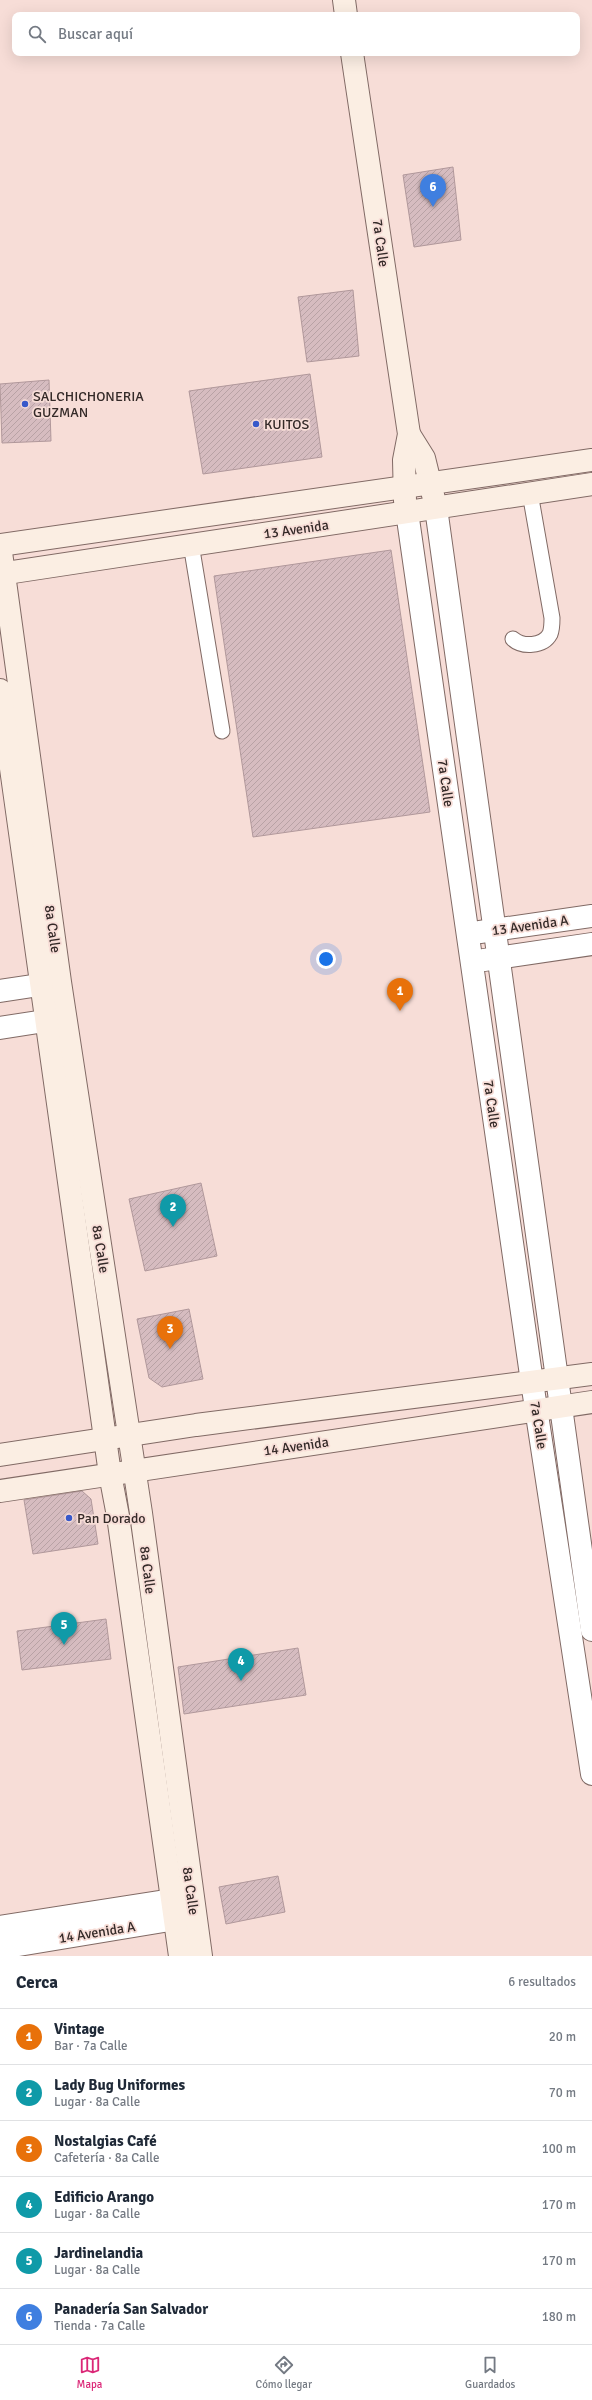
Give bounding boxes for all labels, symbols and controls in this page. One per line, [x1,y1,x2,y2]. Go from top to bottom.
search box [12,12,580,56]
icon: search [26,23,48,45]
text: Buscar aquí [58,25,133,43]
pin: 6 [420,174,446,207]
street label: 7a Calle [369,218,392,268]
place label: SALCHICHONERIA GUZMAN [33,388,144,421]
marker: SALCHICHONERIA GUZMAN [20,399,30,409]
place label: KUITOS [264,416,309,433]
marker: KUITOS [251,419,261,429]
street label: 13 Avenida [262,517,330,542]
street label: 7a Calle [434,758,457,808]
street label: 8a Calle [41,904,64,954]
street label: 13 Avenida A [491,912,570,939]
your location [316,949,336,969]
pin: 1 [387,978,413,1011]
street label: 7a Calle [480,1079,503,1129]
pin: 2 [160,1194,186,1227]
street label: 8a Calle [88,1224,113,1274]
pin: 3 [157,1316,183,1349]
street label: 7a Calle [526,1400,551,1450]
street label: 14 Avenida [262,1434,330,1459]
place label: Pan Dorado [77,1510,146,1527]
marker: Pan Dorado [64,1513,74,1523]
street label: 8a Calle [136,1545,159,1595]
pin: 5 [51,1612,77,1645]
pin: 4 [228,1648,254,1681]
street label: 8a Calle [179,1866,202,1916]
street label: 14 Avenida A [58,1918,137,1947]
text: Cerca [16,1972,58,1993]
text: 6 resultados [508,1974,576,1990]
text: Vintage [54,2020,105,2038]
text: 1 [25,2029,33,2045]
text: 20 m [549,2029,576,2045]
text: Bar · 7a Calle [54,2038,128,2054]
text: Lady Bug Uniformes [54,2076,185,2094]
text: 2 [25,2085,33,2101]
text: 70 m [549,2085,576,2101]
text: Lugar · 8a Calle [54,2094,140,2110]
text: Nostalgias Café [54,2132,157,2150]
text: 3 [25,2141,33,2157]
text: 100 m [542,2141,576,2157]
text: Cafetería · 8a Calle [54,2150,160,2166]
text: Edificio Arango [54,2188,154,2206]
text: 4 [25,2197,33,2213]
text: 170 m [542,2197,576,2213]
text: Lugar · 8a Calle [54,2206,140,2222]
text: Jardinelandia [54,2244,143,2262]
text: 5 [25,2253,33,2269]
text: 170 m [542,2253,576,2269]
text: Lugar · 8a Calle [54,2262,140,2278]
text: Panadería San Salvador [54,2300,208,2318]
text: 6 [25,2309,33,2325]
text: 180 m [542,2309,576,2325]
text: Tienda · 7a Calle [54,2318,145,2334]
tab: Mapa [77,2354,102,2391]
tab: Cómo llegar [256,2354,312,2391]
tab: Guardados [465,2354,515,2391]

